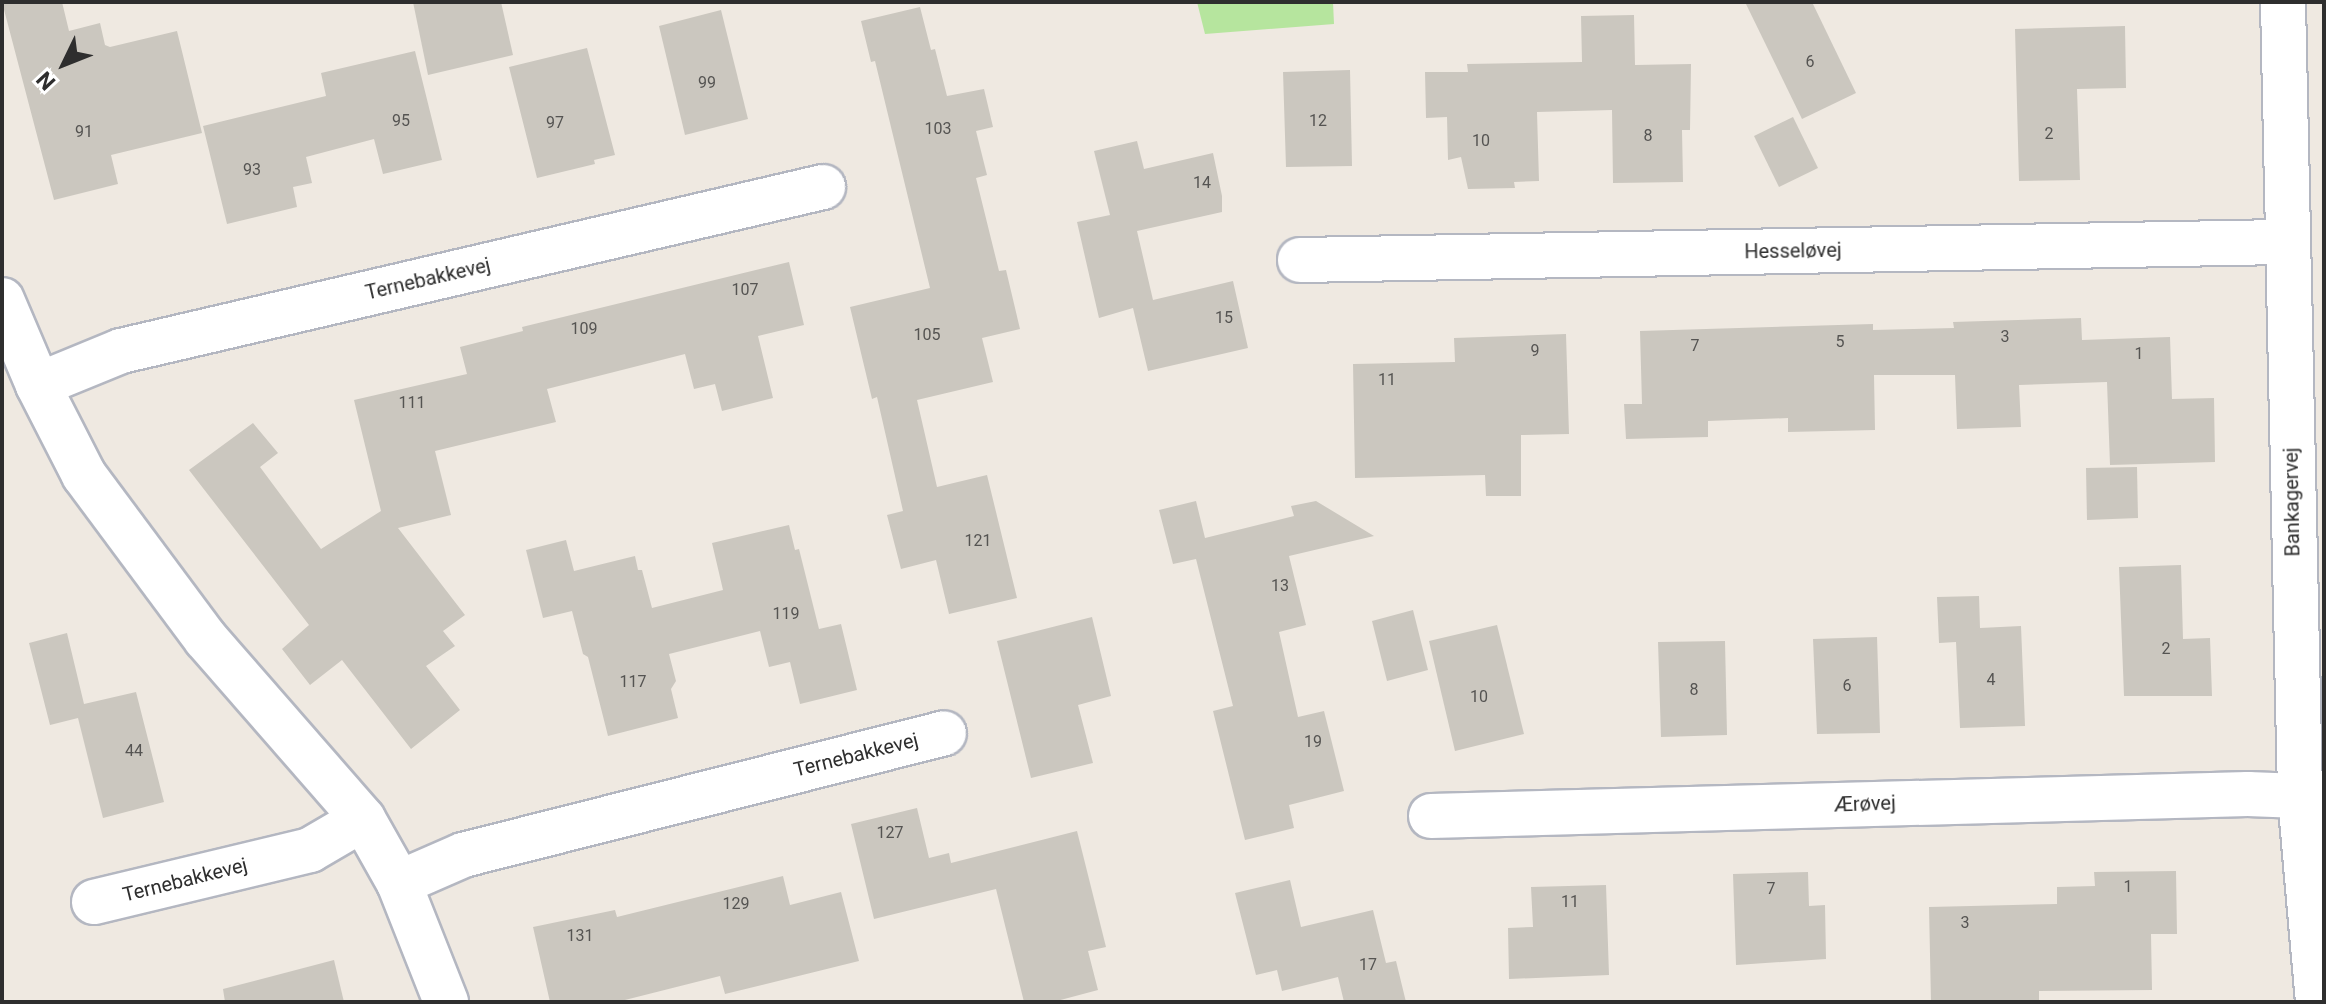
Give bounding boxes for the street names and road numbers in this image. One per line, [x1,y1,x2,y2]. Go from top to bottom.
street label: Hesseløvej [1744,238,1842,264]
street label: Ternebakkevej [363,253,493,305]
street label: Bankagervej [2279,447,2305,557]
street label: Ternebakkevej [791,728,921,782]
street label: Ærøvej [1834,791,1896,817]
street label: Ternebakkevej [120,853,250,907]

